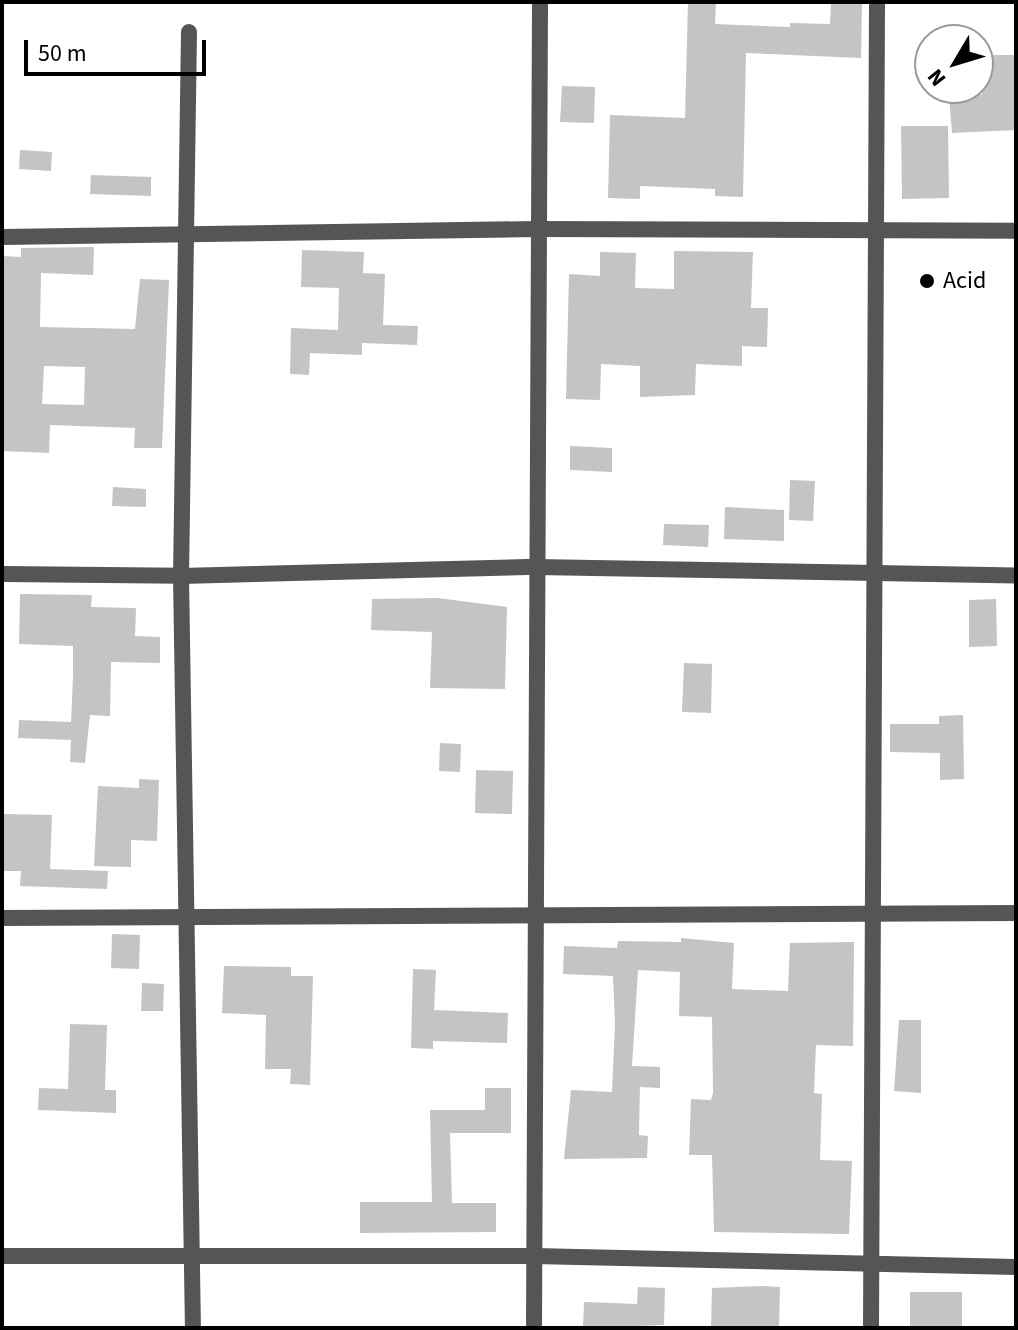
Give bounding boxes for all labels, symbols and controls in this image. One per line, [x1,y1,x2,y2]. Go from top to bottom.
scale bar [28,24,210,74]
north arrow [914,24,994,104]
text: 50 m [38,36,87,71]
text: N [920,62,954,93]
place label: Acid [943,267,986,295]
marker: Acid [918,272,936,290]

